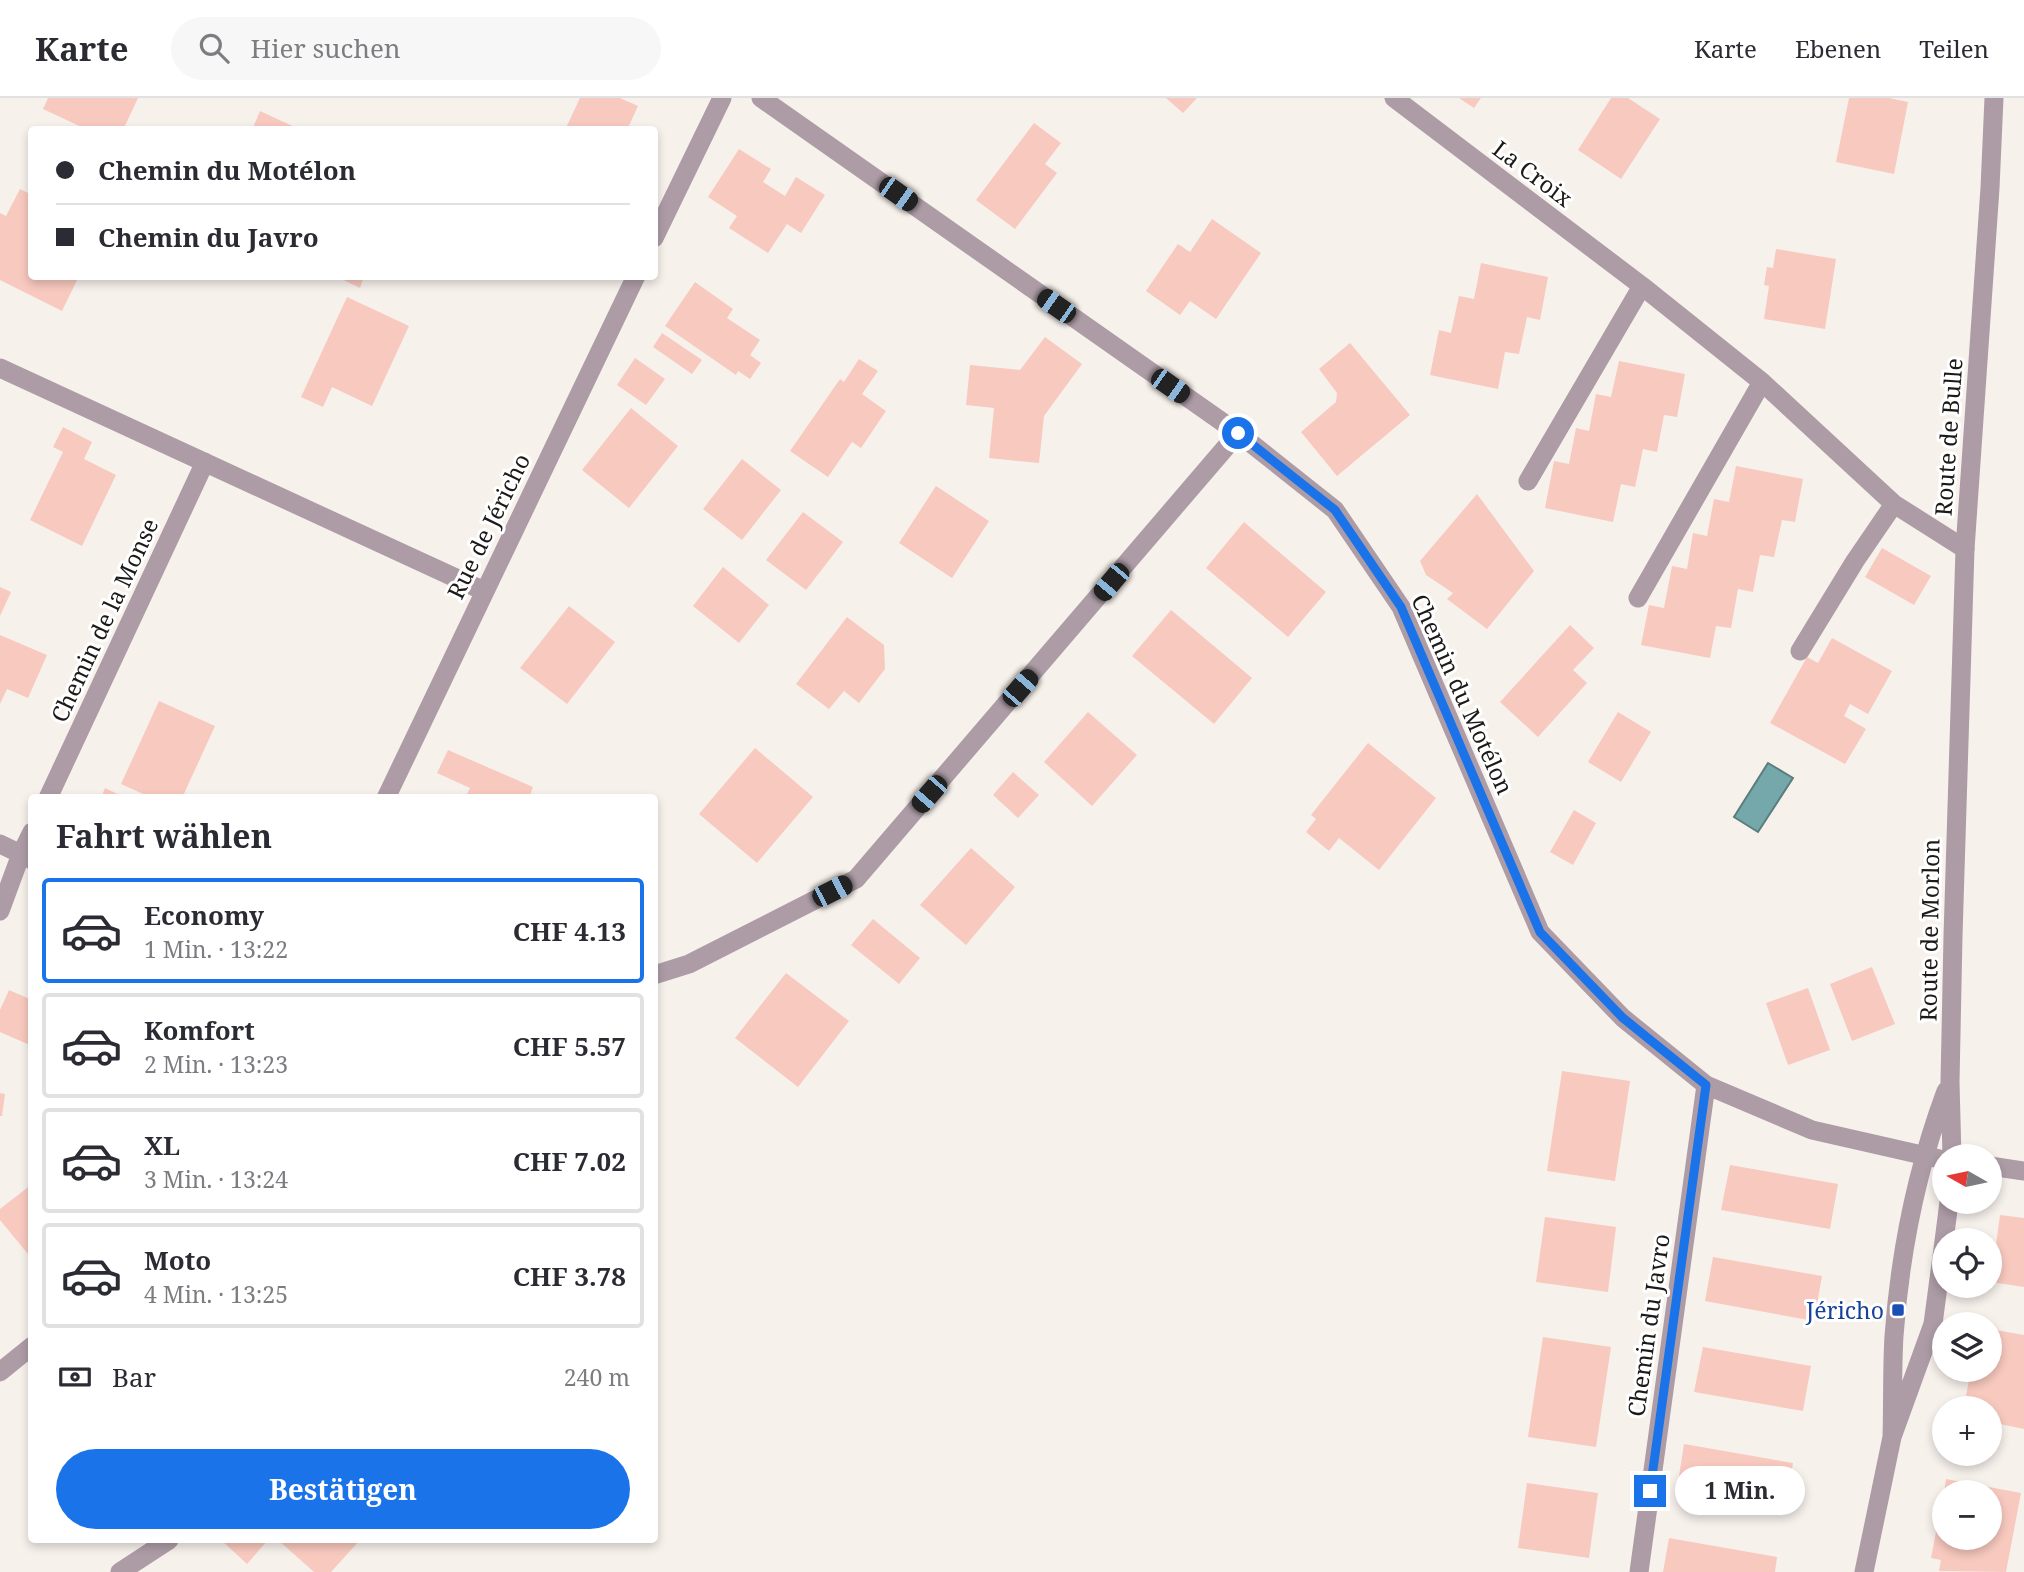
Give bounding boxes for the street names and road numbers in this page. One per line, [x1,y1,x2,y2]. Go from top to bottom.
street label: La Croix [1487,132,1580,214]
street label: Route de Bulle [1927,357,1969,517]
street label: Rue de Jéricho [439,448,537,604]
street label: Chemin de la Monse [43,513,165,727]
street label: Chemin du Motélon [1404,589,1522,799]
street label: Route de Morlon [1911,838,1947,1022]
street label: Chemin du Javro [1619,1232,1677,1418]

